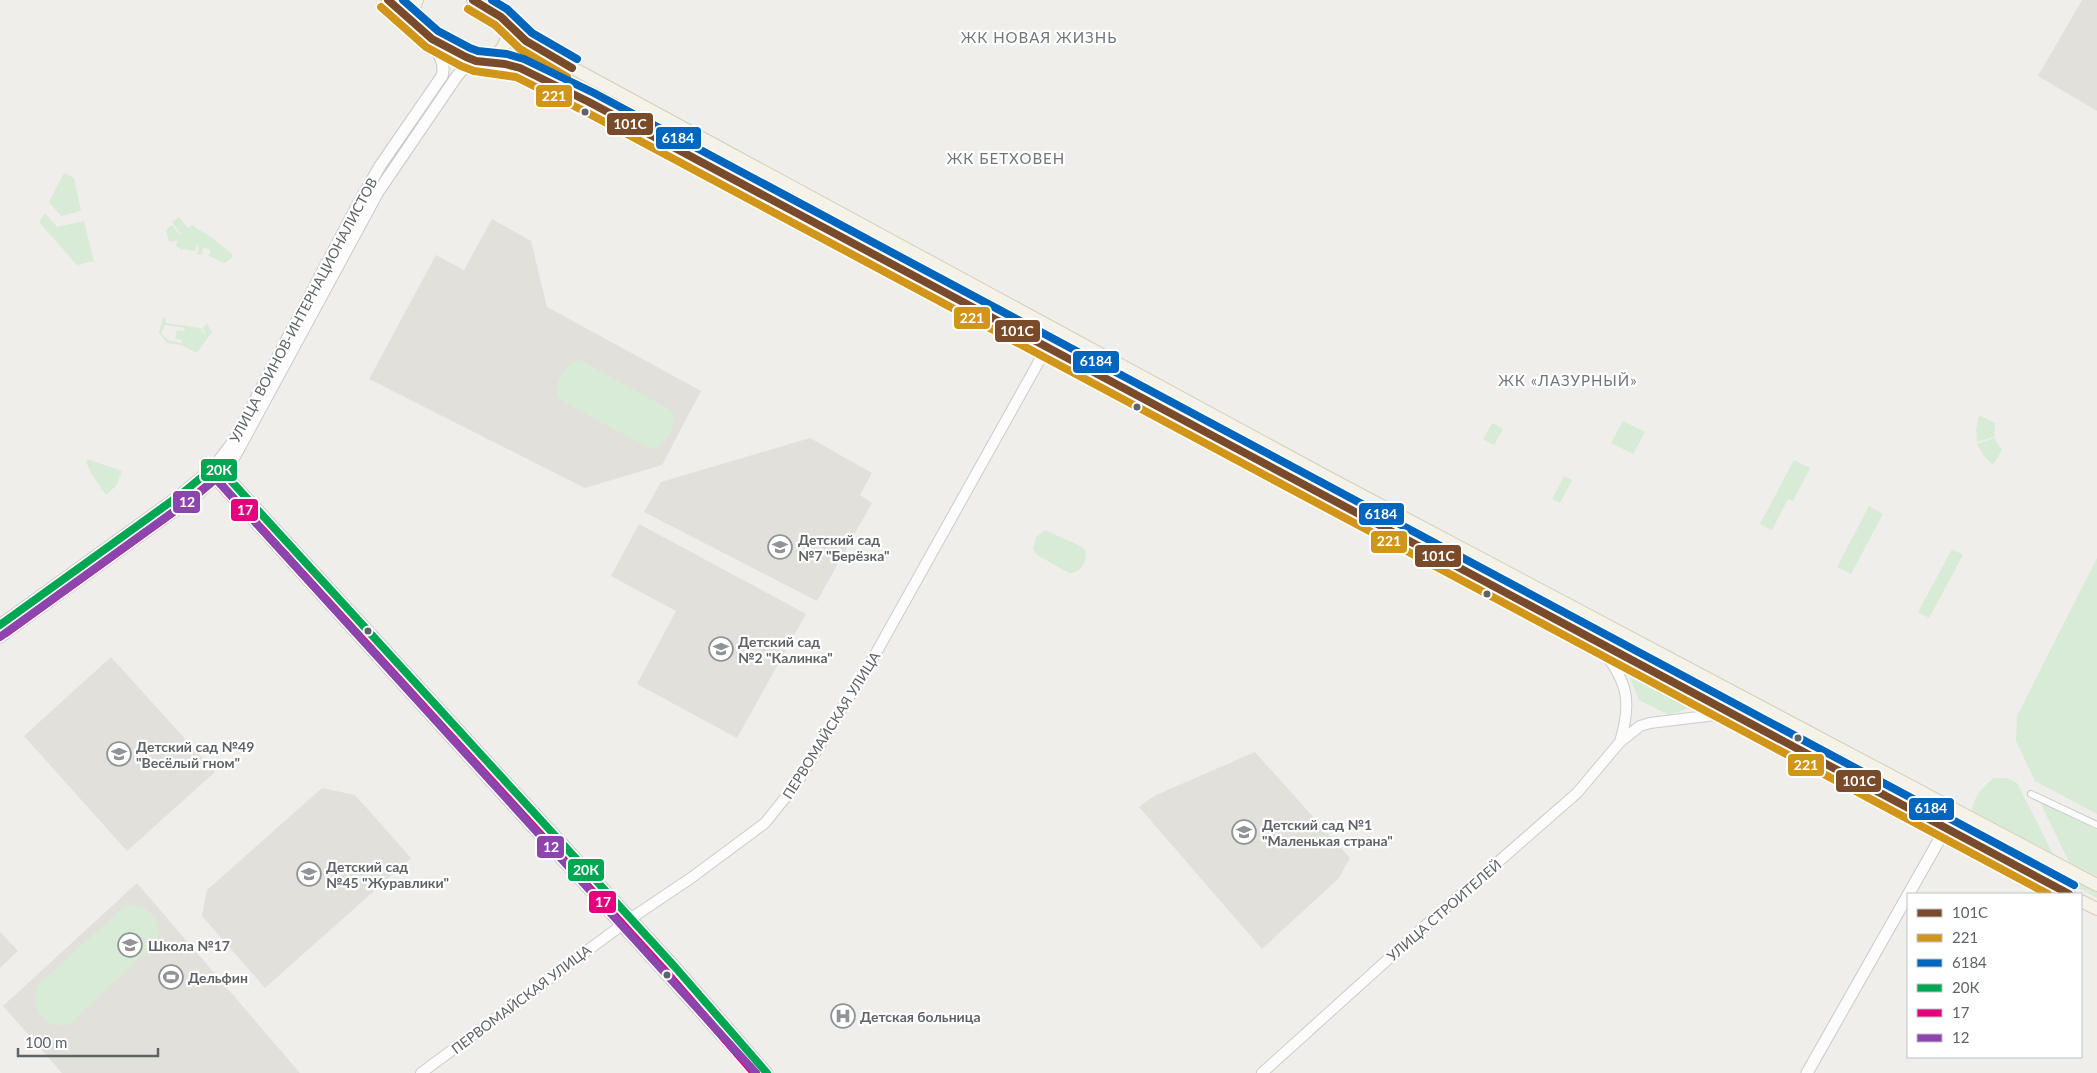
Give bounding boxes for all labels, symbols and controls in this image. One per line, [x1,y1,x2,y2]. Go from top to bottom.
district label: ЖК НОВАЯ ЖИЗНЬ [961,28,1117,46]
line badge: 221 [535,84,573,108]
text: 221 [542,87,566,104]
unlabelled marker [580,107,590,117]
line badge: 101С [606,112,654,136]
text: 101С [613,115,648,132]
line badge: 6184 [655,126,702,150]
text: 6184 [662,129,694,146]
district label: ЖК БЕТХОВЕН [947,149,1065,167]
street label: УЛИЦА ВОИНОВ-ИНТЕРНАЦИОНАЛИСТОВ [226,175,380,445]
line badge: 221 [953,306,991,330]
text: 221 [960,309,984,326]
line badge: 101С [994,319,1041,343]
text: 101С [1000,322,1035,339]
line badge: 6184 [1072,350,1120,374]
text: 6184 [1080,352,1112,369]
district label: ЖК «ЛАЗУРНЫЙ» [1498,371,1638,389]
unlabelled marker [1132,402,1142,412]
line badge: 20К [200,458,238,482]
text: 20К [206,461,232,478]
line badge: 12 [172,490,201,514]
text: 12 [179,493,195,510]
line badge: 17 [230,498,259,522]
text: 17 [237,501,253,518]
line badge: 6184 [1358,502,1405,526]
text: 6184 [1365,505,1397,522]
line badge: 221 [1370,530,1408,554]
place label: Детский сад №7 "Берёзка" [798,531,890,564]
text: 221 [1377,532,1401,549]
school or university icon: Детский сад №7 "Берёзка" [767,534,793,560]
line badge: 101С [1414,544,1462,568]
text: 101С [1421,547,1456,564]
unlabelled marker [1482,589,1492,599]
unlabelled marker [363,626,373,636]
place label: Детский сад №2 "Калинка" [738,633,833,666]
school or university icon: Детский сад №2 "Калинка" [708,636,734,662]
street label: ПЕРВОМАЙСКАЯ УЛИЦА [779,648,884,802]
unlabelled marker [1793,733,1803,743]
place label: Детский сад №49 "Весёлый гном" [136,738,254,771]
school or university icon: Детский сад №49 "Весёлый гном" [106,741,132,767]
line badge: 221 [1787,753,1825,777]
text: 221 [1794,756,1818,773]
line badge: 101С [1835,769,1882,793]
text: 101С [1842,772,1877,789]
line badge: 6184 [1908,797,1955,821]
text: 6184 [1915,799,1947,816]
place label: Детский сад №1 "Маленькая страна" [1262,816,1393,849]
school or university icon: Детский сад №1 "Маленькая страна" [1231,819,1257,845]
line badge: 12 [536,835,565,859]
text: 12 [543,838,559,855]
street label: УЛИЦА СТРОИТЕЛЕЙ [1383,856,1505,964]
place label: Детский сад №45 "Журавлики" [326,858,449,891]
line badge: 20К [567,858,605,882]
school or university icon: Детский сад №45 "Журавлики" [296,861,322,887]
text: 20К [573,861,599,878]
line badge: 17 [588,890,617,914]
text: 17 [595,893,611,910]
legend [1907,893,2082,1058]
text: 101С [1952,903,1988,921]
text: 221 [1952,928,1978,946]
school or university icon: Школа №17 [117,932,143,958]
place label: Школа №17 [148,937,230,954]
street label: ПЕРВОМАЙСКАЯ УЛИЦА [448,941,595,1057]
text: 6184 [1952,953,1987,971]
sports icon: Дельфин [158,964,184,990]
place label: Дельфин [188,969,248,986]
unlabelled marker [662,970,672,980]
text: 20К [1952,978,1979,996]
hospital icon: Детская больница [830,1003,856,1029]
text: 17 [1952,1003,1970,1021]
place label: Детская больница [860,1008,981,1025]
scale bar [18,1026,158,1058]
text: 12 [1952,1028,1969,1046]
text: 100 m [25,1033,67,1051]

